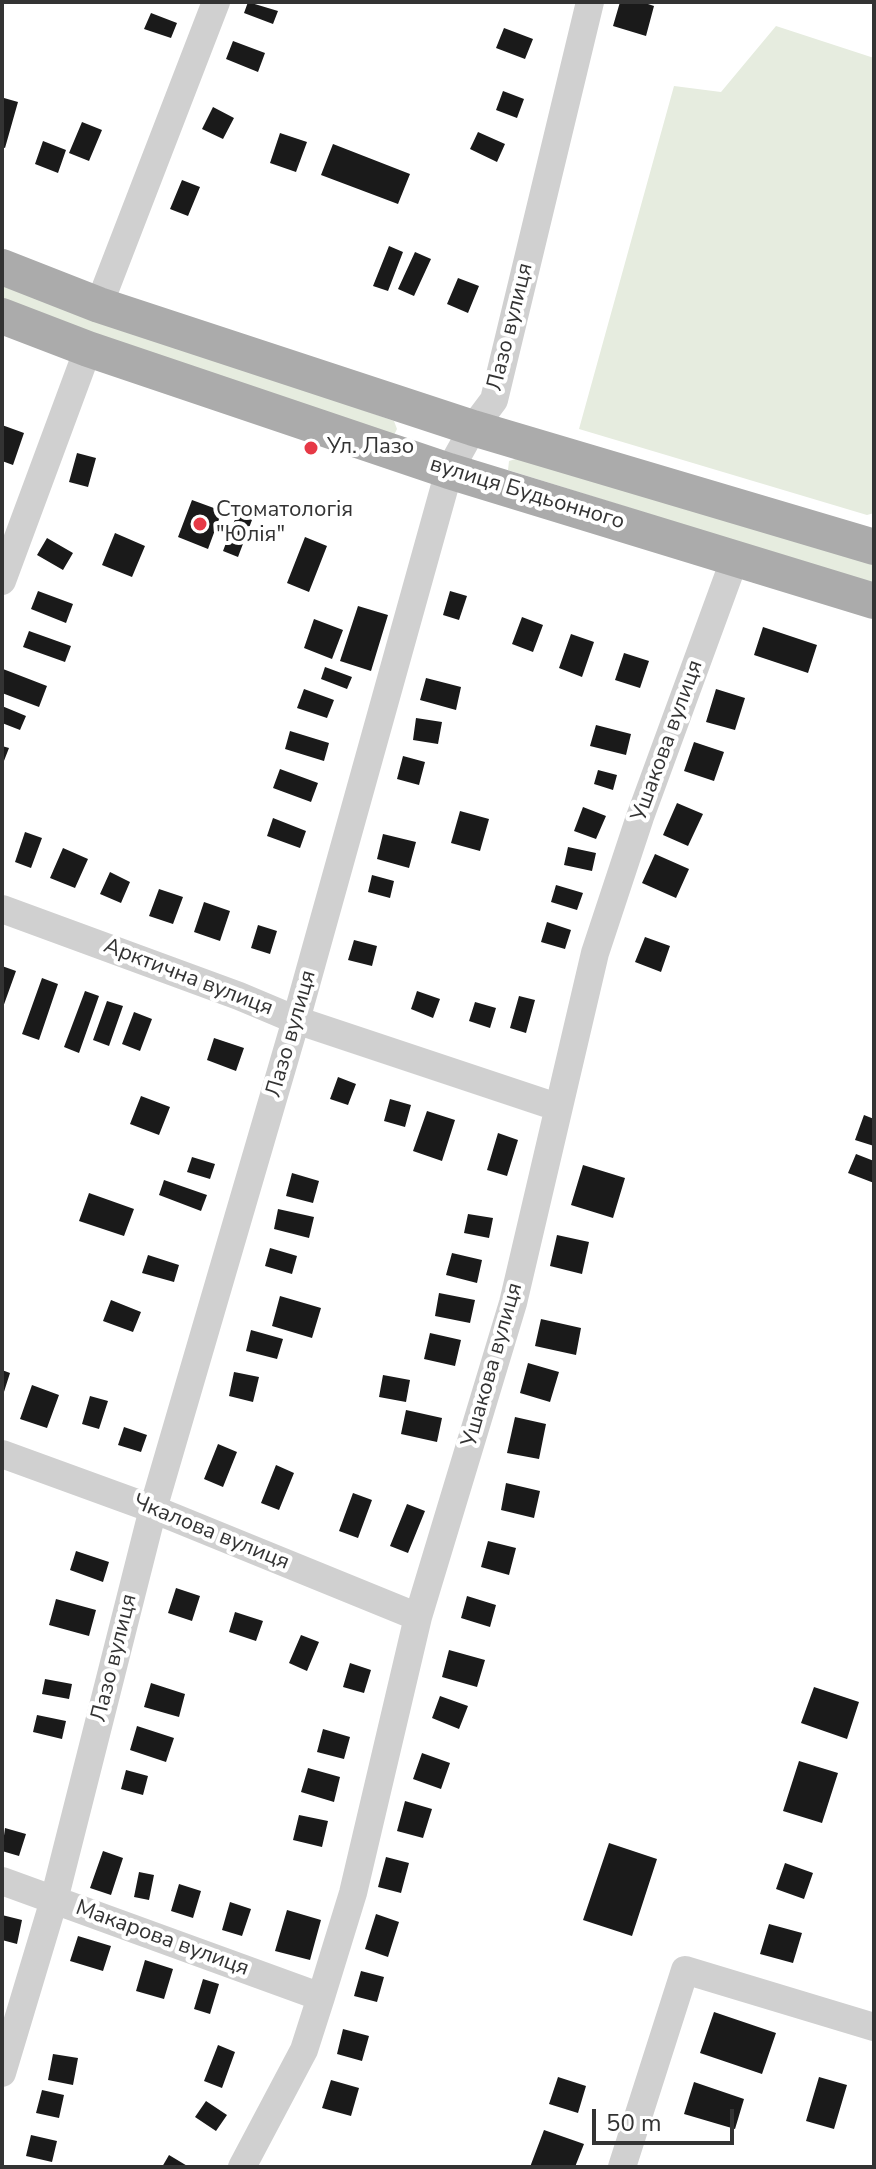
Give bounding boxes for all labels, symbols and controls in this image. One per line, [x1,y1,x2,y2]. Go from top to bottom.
street label: Лазо вулиця [482,260,540,394]
place label: Ул. Лазо [327,435,414,461]
marker: Ул. Лазо [302,439,320,457]
street label: вулиця Будьонного [426,452,628,536]
place label: Стоматологія "Юлія" [216,498,353,550]
marker: Стоматологія "Юлія" [191,515,209,533]
street label: Ушакова вулиця [627,657,709,825]
street label: Арктична вулиця [100,934,276,1022]
street label: Лазо вулиця [261,968,323,1100]
street label: Ушакова вулиця [457,1280,529,1450]
street label: Чкалова вулиця [129,1490,293,1576]
street label: Лазо вулиця [86,1591,144,1725]
street label: Макарова вулиця [72,1895,252,1983]
scale bar [596,2093,738,2143]
text: 50 m [606,2107,662,2139]

